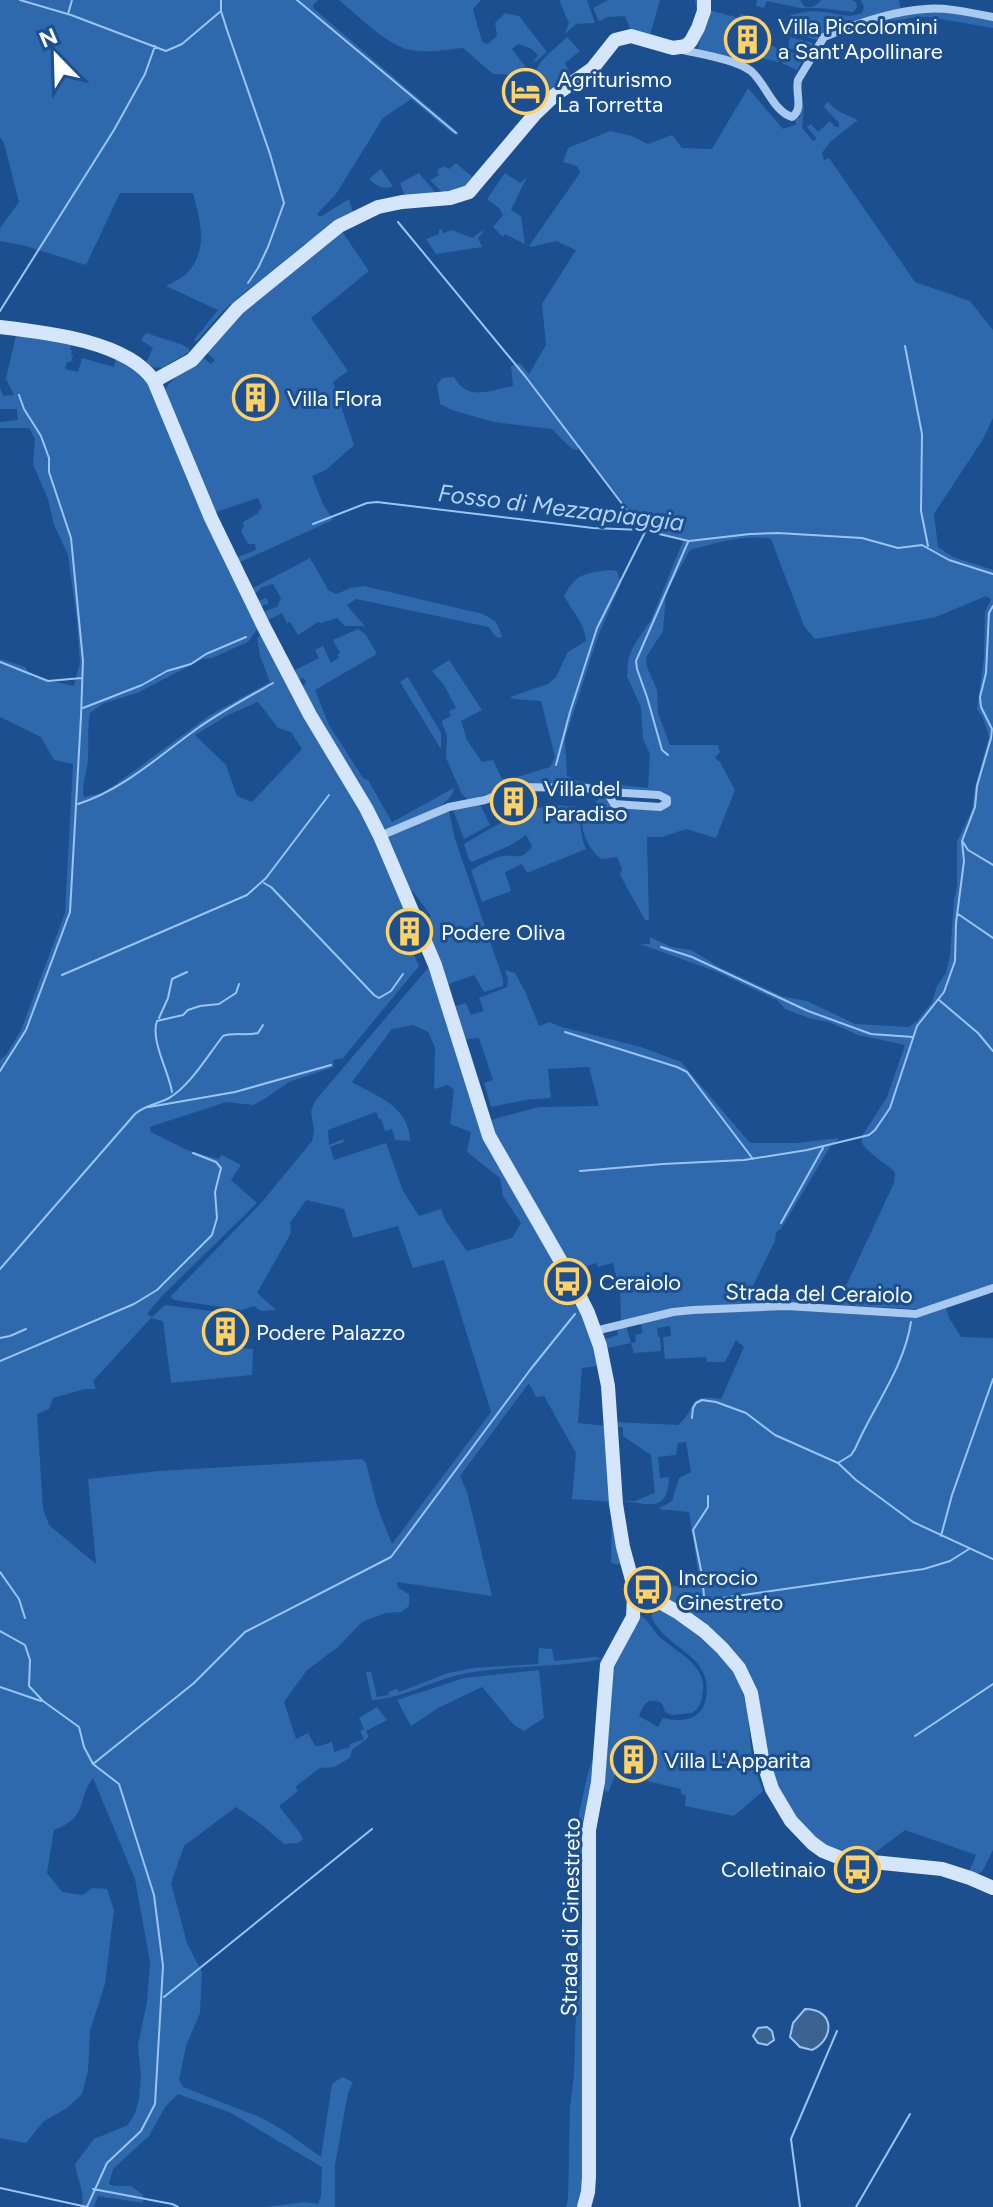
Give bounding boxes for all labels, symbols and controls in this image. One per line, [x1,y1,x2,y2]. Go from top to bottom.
place label: Villa Piccolomini a Sant'Apollinare [778,13,943,65]
building icon: Villa Piccolomini a Sant'Apollinare [723,15,771,63]
north arrow [16,16,96,96]
text: N [35,22,61,54]
place label: Agriturismo La Torretta [557,66,672,118]
hotel icon: Agriturismo La Torretta [502,68,550,116]
building icon: Villa Flora [232,374,280,422]
place label: Villa Flora [287,385,382,412]
water label: Fosso di Mezzapiaggia [436,478,686,537]
place label: Villa del Paradiso [544,775,627,827]
building icon: Villa del Paradiso [489,777,537,825]
building icon: Podere Oliva [386,908,434,956]
place label: Podere Oliva [441,919,565,946]
bus stop icon: Ceraiolo [544,1258,592,1306]
place label: Ceraiolo [599,1269,681,1296]
street label: Strada del Ceraiolo [725,1278,913,1309]
building icon: Podere Palazzo [201,1308,249,1356]
place label: Podere Palazzo [256,1319,405,1346]
place label: Incrocio Ginestreto [678,1564,783,1616]
bus stop icon: Incrocio Ginestreto [623,1566,671,1614]
building icon: Villa L'Apparita [609,1736,657,1784]
place label: Villa L'Apparita [664,1747,811,1774]
street label: Strada di Ginestreto [555,1817,586,2017]
bus stop icon: Colletinaio [833,1845,881,1893]
place label: Colletinaio [721,1856,826,1883]

